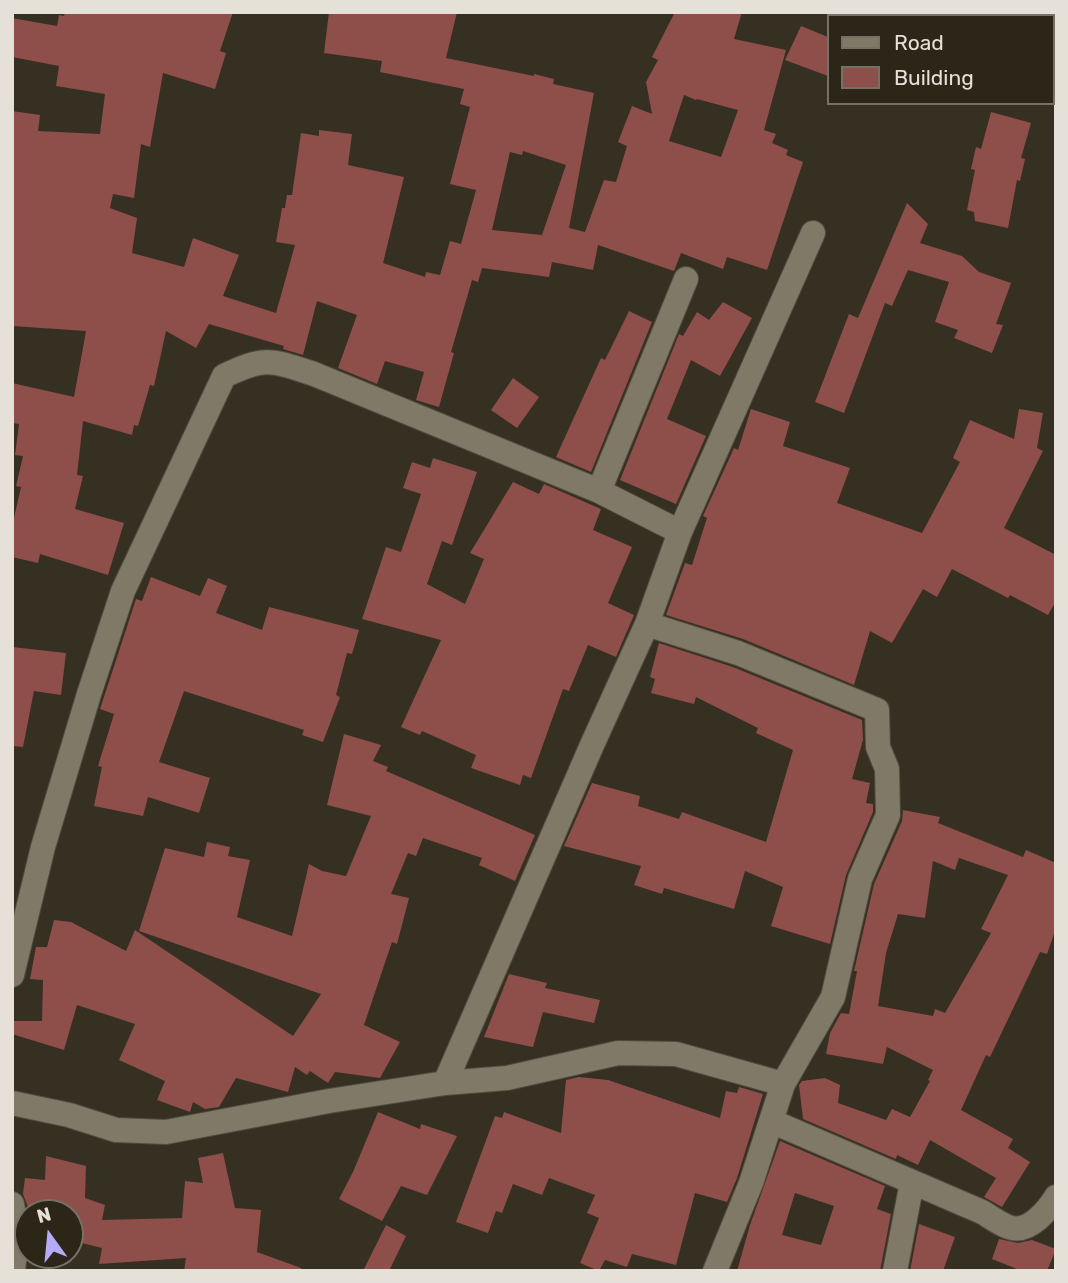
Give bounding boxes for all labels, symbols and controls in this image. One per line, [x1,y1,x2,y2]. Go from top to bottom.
legend [827,14,1054,105]
text: Road [894,30,944,55]
text: Building [894,65,974,90]
north arrow [14,1199,84,1269]
text: N [34,1202,54,1228]

